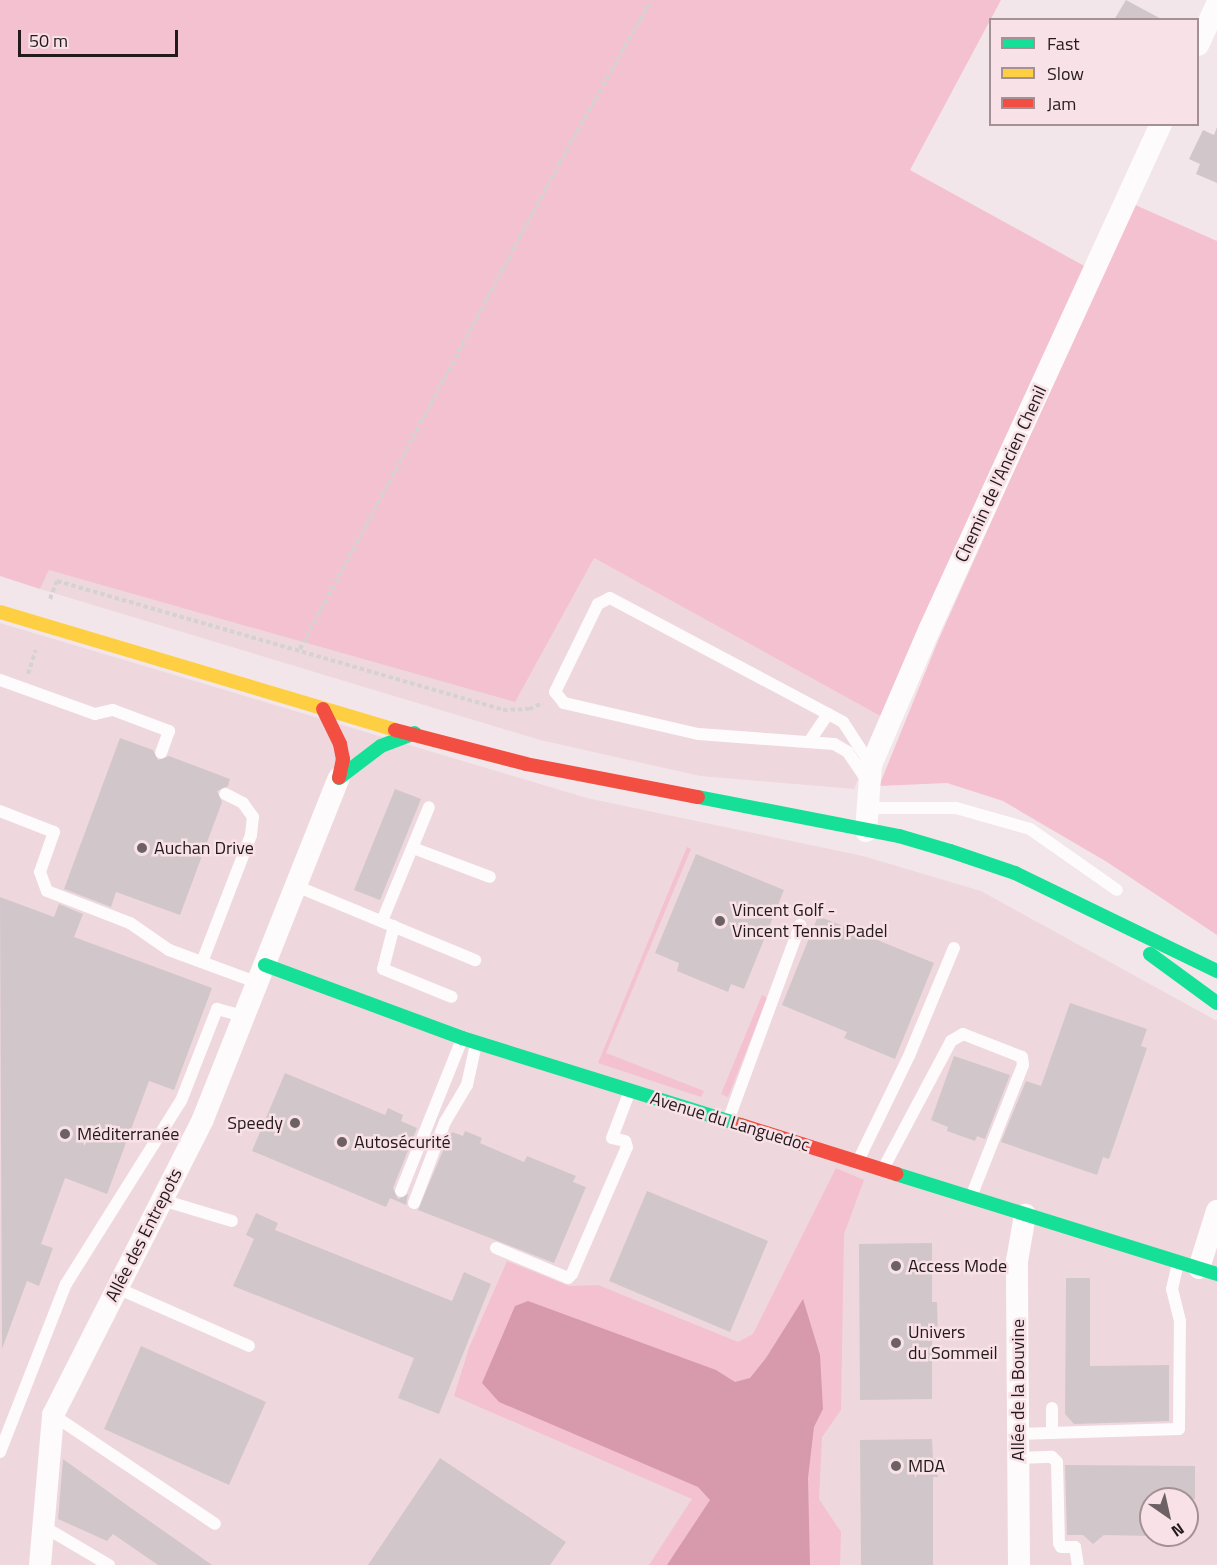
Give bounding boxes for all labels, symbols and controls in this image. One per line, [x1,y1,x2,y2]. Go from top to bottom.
scale bar [21,18,182,56]
legend [989,18,1199,126]
text: 50 m [29,27,68,54]
text: Fast [1047,30,1080,57]
text: Slow [1047,60,1084,87]
text: Jam [1047,90,1076,117]
street label: Chemin de l'Ancien Chenil [951,382,1051,566]
place label: Auchan Drive [154,837,254,859]
marker: Auchan Drive [135,841,149,855]
place label: Vincent Golf - Vincent Tennis Padel [732,900,888,942]
marker: Vincent Golf - Vincent Tennis Padel [713,914,727,928]
street label: Avenue du Languedoc [648,1087,812,1157]
place label: Speedy [227,1112,283,1134]
marker: Speedy [288,1116,302,1130]
place label: Méditerranée [77,1123,179,1145]
marker: Méditerranée [58,1127,72,1141]
place label: Autosécurité [354,1131,451,1153]
marker: Autosécurité [335,1135,349,1149]
street label: Allée des Entrepots [101,1165,187,1305]
place label: Access Mode [908,1255,1007,1277]
marker: Access Mode [889,1259,903,1273]
street label: Allée de la Bouvine [1007,1319,1029,1461]
place label: Univers du Sommeil [908,1322,998,1364]
marker: Univers du Sommeil [889,1336,903,1350]
place label: MDA [908,1455,945,1477]
marker: MDA [889,1459,903,1473]
north arrow [1139,1487,1199,1547]
text: N [1167,1517,1189,1543]

